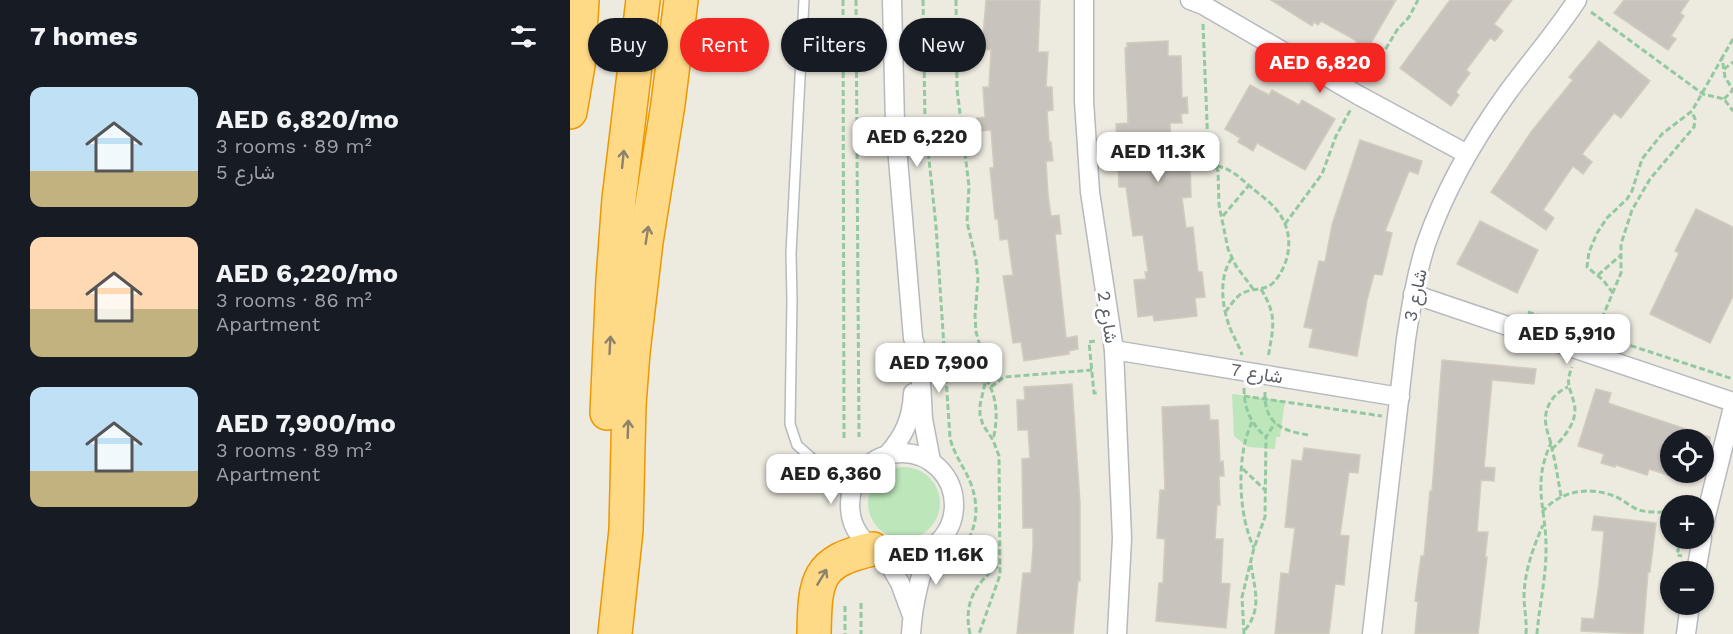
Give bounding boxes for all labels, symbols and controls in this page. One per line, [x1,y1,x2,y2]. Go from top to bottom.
chip: Buy [588,18,668,72]
chip: Rent [680,18,769,72]
chip: Filters [781,18,887,72]
chip: New [899,18,986,72]
icon: filters [507,20,540,53]
text: 7 homes [30,21,138,51]
pin: AED 6,820 [1251,43,1389,94]
text: AED 6,820 [1269,50,1371,74]
text: AED 6,820/mo [216,104,399,134]
icon: home [78,111,150,183]
pin: AED 6,220 [848,117,986,168]
text: AED 6,220 [866,124,968,148]
pin: AED 11.3K [1089,132,1227,183]
text: 3 rooms · 89 m² [216,134,372,158]
text: AED 11.3K [1111,139,1205,163]
one-way arrow [618,149,629,169]
text: شارع 5 [216,160,275,184]
one-way arrow [642,226,653,246]
text: AED 6,220/mo [216,258,398,288]
icon: home [78,261,150,333]
street label: شارع 3 [1399,267,1433,323]
text: 3 rooms · 86 m² [216,288,372,312]
street label: شارع 2 [1092,289,1123,345]
text: Apartment [216,312,320,336]
pin: AED 5,910 [1498,314,1636,365]
text: AED 5,910 [1518,321,1616,345]
one-way arrow [604,335,615,355]
pin: AED 7,900 [870,343,1008,394]
text: AED 7,900 [889,350,989,374]
street label: شارع 7 [1229,359,1285,389]
text: AED 7,900/mo [216,408,396,438]
icon: home [78,411,150,483]
one-way arrow [623,420,634,440]
map controls [1660,429,1714,615]
button: locate [1660,429,1714,483]
text: 3 rooms · 89 m² [216,438,372,462]
pin: AED 6,360 [762,454,900,505]
text: AED 6,360 [780,461,882,485]
text: Apartment [216,462,320,486]
button: + [1660,495,1714,549]
pin: AED 11.6K [867,535,1005,586]
text: AED 11.6K [888,542,984,566]
button: − [1660,561,1714,615]
one-way arrow [816,569,829,586]

